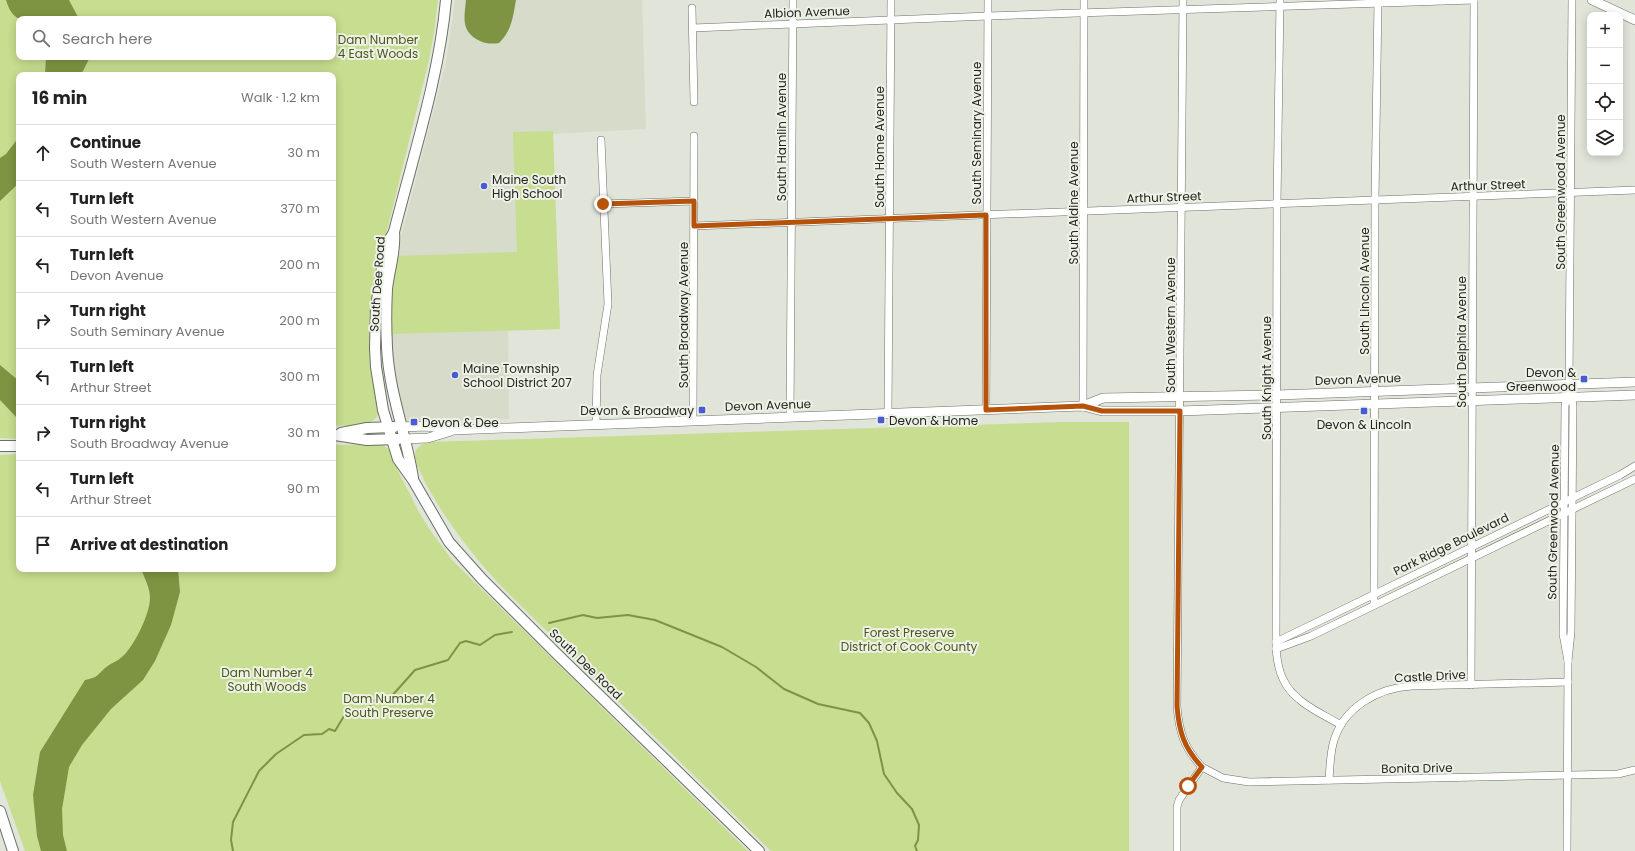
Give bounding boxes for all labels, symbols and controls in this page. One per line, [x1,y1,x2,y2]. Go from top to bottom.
street label: Albion Avenue [764,2,850,22]
map controls [1587,12,1623,156]
button: + [1587,12,1623,48]
search box [16,16,336,60]
icon: search [30,27,52,49]
text: Search here [62,28,152,49]
park label: Dam Number 4 East Woods [338,31,419,62]
button: − [1587,48,1623,84]
street label: South Seminary Avenue [968,62,985,204]
street label: South Hamlin Avenue [773,73,790,201]
button: locate [1587,84,1623,120]
text: 16 min [32,86,87,110]
street label: South Home Avenue [871,86,888,208]
text: Walk · 1.2 km [241,88,320,107]
street label: South Greenwood Avenue [1552,114,1569,270]
button: layers [1587,120,1623,156]
text: Continue [70,132,141,153]
street label: South Aldine Avenue [1065,141,1082,265]
icon: ahead [32,142,54,164]
text: 30 m [287,143,320,162]
text: South Western Avenue [70,154,217,173]
place label: Maine South High School [492,171,566,202]
street label: Arthur Street [1450,175,1526,195]
marker: Maine South High School [479,181,489,191]
street label: Arthur Street [1126,187,1202,207]
text: Turn left [70,188,134,209]
route end [594,195,612,213]
icon: left [32,198,54,220]
text: 370 m [280,199,320,218]
text: South Western Avenue [70,210,217,229]
street label: South Lincoln Avenue [1356,227,1373,355]
street label: South Dee Road [365,236,389,332]
street label: South Broadway Avenue [675,242,692,388]
text: Turn left [70,244,134,265]
icon: left [32,254,54,276]
text: 200 m [279,255,320,274]
street label: South Western Avenue [1162,257,1179,393]
text: Devon Avenue [70,266,163,285]
street label: South Delphia Avenue [1453,276,1470,408]
text: Turn right [70,300,146,321]
icon: right [32,310,54,332]
text: 200 m [279,311,320,330]
street label: South Knight Avenue [1258,316,1275,440]
text: South Seminary Avenue [70,322,225,341]
text: Turn left [70,356,134,377]
place label: Maine Township School District 207 [463,360,572,391]
place label: Devon & Greenwood [1506,364,1576,395]
icon: left [32,366,54,388]
text: 300 m [279,367,320,386]
street label: Devon Avenue [1315,369,1401,389]
marker: Maine Township School District 207 [450,370,460,380]
marker: Devon & Greenwood [1579,374,1589,384]
text: Arthur Street [70,378,151,397]
street label: Devon Avenue [725,395,811,415]
place label: Devon & Broadway [580,402,694,419]
marker: Devon & Broadway [697,405,707,415]
marker: Devon & Lincoln [1359,406,1369,416]
text: Turn right [70,412,146,433]
place label: Devon & Home [889,412,978,429]
place label: Devon & Dee [422,414,499,431]
marker: Devon & Home [876,415,886,425]
place label: Devon & Lincoln [1317,416,1411,433]
marker: Devon & Dee [409,417,419,427]
icon: right [32,422,54,444]
text: 30 m [287,423,320,442]
text: South Broadway Avenue [70,434,229,453]
street label: South Greenwood Avenue [1543,444,1563,600]
text: Turn left [70,468,134,489]
icon: left [32,478,54,500]
text: 90 m [287,479,320,498]
text: Arthur Street [70,490,151,509]
street label: Park Ridge Boulevard [1390,509,1512,579]
icon: arrive [32,534,54,556]
text: Arrive at destination [70,534,228,555]
park label: Forest Preserve District of Cook County [841,624,978,655]
street label: South Dee Road [546,625,626,703]
park label: Dam Number 4 South Woods [221,664,313,695]
street label: Castle Drive [1394,666,1466,686]
park label: Dam Number 4 South Preserve [343,690,435,721]
street label: Bonita Drive [1381,759,1453,777]
route start [1179,777,1197,795]

